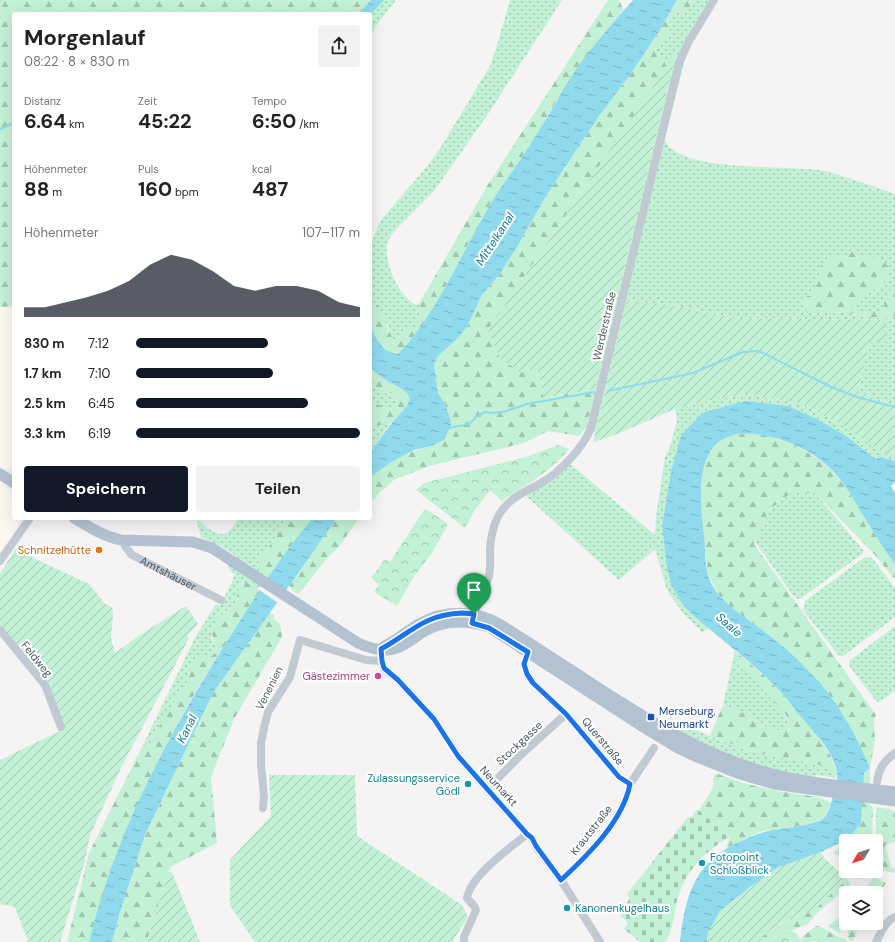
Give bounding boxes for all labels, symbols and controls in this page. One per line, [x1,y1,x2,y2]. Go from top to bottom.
text: Morgenlauf [24,23,146,52]
button: share [318,25,360,67]
text: 08:22 · 8 × 830 m [24,53,129,70]
text: Distanz [24,94,61,108]
text: Zeit [138,94,157,108]
text: Tempo [252,94,287,108]
text: 6.64 [24,108,66,134]
text: 45:22 [138,108,192,134]
text: 6:50 [252,108,296,134]
text: km [66,117,84,131]
text: /km [296,117,319,131]
text: Höhenmeter [24,162,87,176]
text: Puls [138,162,159,176]
text: kcal [252,162,272,176]
text: 88 [24,176,49,202]
text: 160 [138,176,172,202]
text: 487 [252,176,288,202]
text: m [49,185,62,199]
text: bpm [172,185,199,199]
water label: Mittelkanal [472,209,518,269]
text: Höhenmeter [24,224,99,241]
text: 107–117 m [302,224,360,241]
street label: Werderstraße [589,290,619,362]
text: 830 m [24,335,65,352]
text: 7:12 [88,335,109,352]
text: 1.7 km [24,365,61,382]
text: 7:10 [88,365,111,382]
text: 2.5 km [24,395,66,412]
text: 6:45 [88,395,115,412]
text: 3.3 km [24,425,66,442]
text: 6:19 [88,425,111,442]
button: Speichern [24,466,188,512]
button: Teilen [196,466,360,512]
place label: Schnitzelhütte [18,543,91,557]
marker: Schnitzelhütte [94,545,104,555]
street label: Amtshäuser [138,553,199,593]
pin [457,573,491,614]
icon: arrive [463,579,485,601]
water label: Saale [713,609,746,641]
street label: Feldweg [18,638,56,680]
street label: Venenien [252,664,286,712]
place label: Gästezimmer [302,669,370,683]
marker: Gästezimmer [373,671,383,681]
place label: Merseburg, Neumarkt [659,704,716,731]
water label: Kanal [173,712,201,746]
marker: Merseburg, Neumarkt [646,712,656,722]
street label: Querstraße [579,714,627,768]
street label: Stockgasse [493,718,545,768]
street label: Neumarkt [477,763,521,809]
place label: Zulassungsservice Gödl [367,771,460,798]
marker: Zulassungsservice Gödl [463,779,473,789]
street label: Krautstraße [567,802,615,858]
north arrow [839,834,883,878]
map controls [839,834,883,930]
place label: Fotopoint Schloßblick [710,850,769,877]
marker: Fotopoint Schloßblick [697,858,707,868]
button: layers [839,886,883,930]
place label: Kanonenkugelhaus [575,901,669,915]
marker: Kanonenkugelhaus [562,903,572,913]

